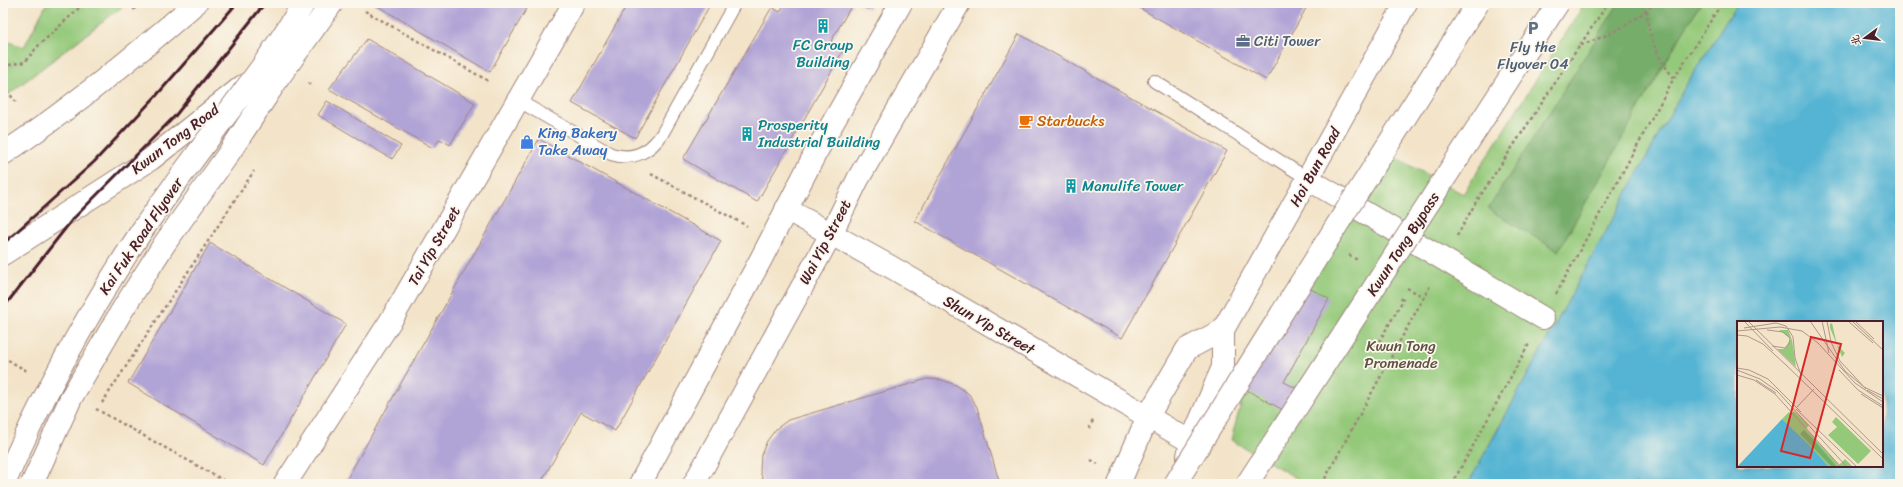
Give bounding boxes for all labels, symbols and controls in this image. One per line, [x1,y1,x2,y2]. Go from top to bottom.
building icon: FC Group Building [815,18,831,34]
north arrow [1845,18,1885,58]
parking icon: Fly the Flyover 04 [1525,20,1541,36]
place label: Citi Tower [1254,28,1321,54]
place label: FC Group Building [793,32,853,75]
office icon: Citi Tower [1235,33,1251,49]
text: 北 [1845,33,1866,48]
place label: Fly the Flyover 04 [1497,34,1569,77]
street label: Kwun Tong Road [125,96,226,181]
place label: Starbucks [1037,108,1105,134]
place label: Prosperity Industrial Building [757,112,881,155]
cafe icon: Starbucks [1018,113,1034,129]
place label: King Bakery Take Away [538,120,617,163]
street label: Hoi Bun Road [1282,121,1348,212]
building icon: Prosperity Industrial Building [739,126,755,142]
shop icon: King Bakery Take Away [519,134,535,150]
street label: Kai Fuk Road Flyover [92,171,191,300]
place label: Manulife Tower [1082,173,1184,199]
building icon: Manulife Tower [1063,178,1079,194]
street label: Kwun Tong Bypass [1359,187,1447,301]
street label: Wai Yip Street [792,194,859,289]
street label: Tai Yip Street [401,201,468,291]
street label: Shun Yip Street [938,288,1041,362]
inset map [1737,321,1883,467]
park label: Kwun Tong Promenade [1364,333,1438,376]

